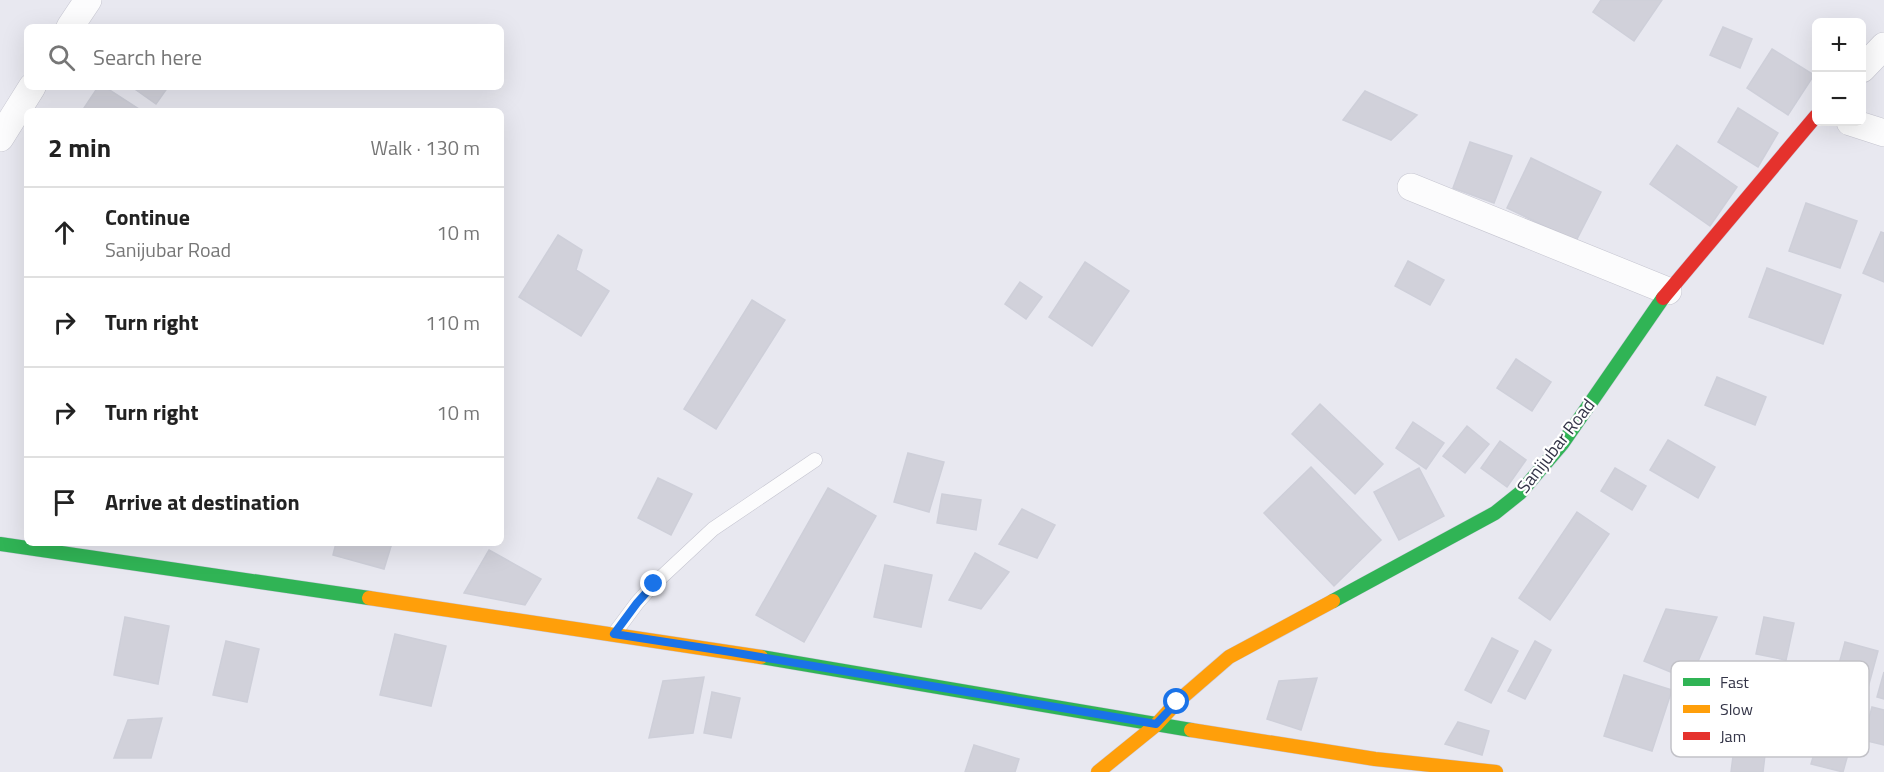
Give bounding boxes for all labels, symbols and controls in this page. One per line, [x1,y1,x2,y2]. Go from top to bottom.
map controls [1812,18,1866,126]
button: + [1812,18,1866,72]
search box [24,24,504,90]
text: Search here [93,40,202,74]
icon: search [45,41,78,74]
button: − [1812,72,1866,126]
text: 2 min [48,128,111,167]
text: Walk · 130 m [371,132,480,163]
text: Continue [105,200,190,234]
icon: ahead [48,216,81,249]
text: 10 m [436,217,480,248]
text: Sanijubar Road [105,234,231,265]
text: Turn right [105,305,199,339]
icon: right [48,306,81,339]
text: 110 m [425,307,480,338]
street label: Sanijubar Road [1510,393,1601,499]
text: Turn right [105,395,199,429]
icon: right [48,396,81,429]
text: 10 m [436,397,480,428]
text: Arrive at destination [105,485,300,519]
icon: arrive [48,486,81,519]
route end [640,570,666,596]
legend [1671,661,1869,757]
text: Fast [1720,670,1749,694]
route start [1163,688,1189,714]
text: Slow [1720,697,1753,721]
text: Jam [1720,724,1746,748]

